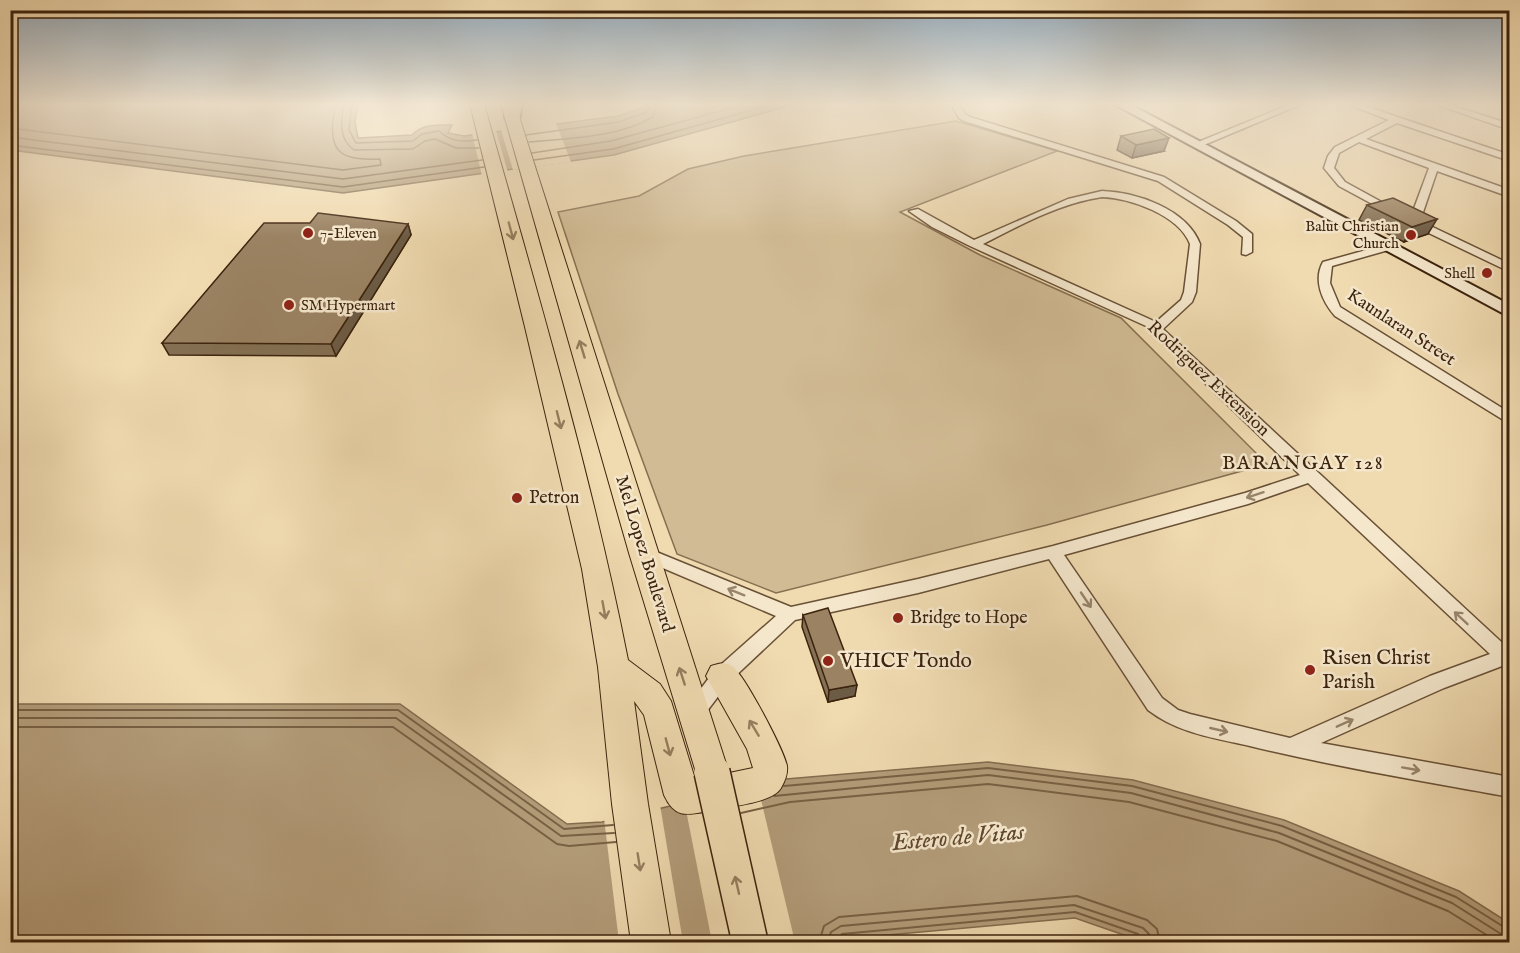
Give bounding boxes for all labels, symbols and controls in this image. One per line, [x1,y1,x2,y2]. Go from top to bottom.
place label: Balut Christian Church [1305,217,1399,253]
one-way arrow [505,221,517,240]
place label: 7-Eleven [320,224,377,243]
marker: 7-Eleven [301,226,315,240]
marker: Balut Christian Church [1404,228,1418,242]
place label: Shell [1444,264,1476,283]
marker: Shell [1480,266,1494,280]
street label: Kaunlaran Street [1342,284,1460,372]
place label: SM Hypermart [301,296,395,315]
marker: SM Hypermart [282,298,296,312]
street label: Rodriguez Extension [1142,316,1274,442]
one-way arrow [576,340,587,359]
one-way arrow [554,410,566,429]
district label: BARANGAY 128 [1222,451,1384,476]
street label: Mel Lopez Boulevard [609,473,679,636]
place label: Petron [529,487,580,510]
marker: Petron [510,491,524,505]
one-way arrow [1246,491,1265,502]
one-way arrow [727,586,746,597]
one-way arrow [1080,592,1092,608]
one-way arrow [599,600,610,619]
place label: Bridge to Hope [910,607,1027,630]
marker: Bridge to Hope [891,611,905,625]
one-way arrow [1454,611,1469,625]
place label: Risen Christ Parish [1322,645,1430,696]
place label: VHICF Tondo [839,648,972,675]
marker: VHICF Tondo [821,654,835,668]
marker: Risen Christ Parish [1303,663,1317,677]
one-way arrow [676,667,687,686]
one-way arrow [1335,717,1353,729]
one-way arrow [747,720,759,737]
one-way arrow [1209,725,1228,737]
one-way arrow [663,737,675,756]
one-way arrow [1400,764,1420,775]
water label: Estero de Vitas [890,817,1026,859]
one-way arrow [634,852,645,872]
one-way arrow [731,876,742,896]

